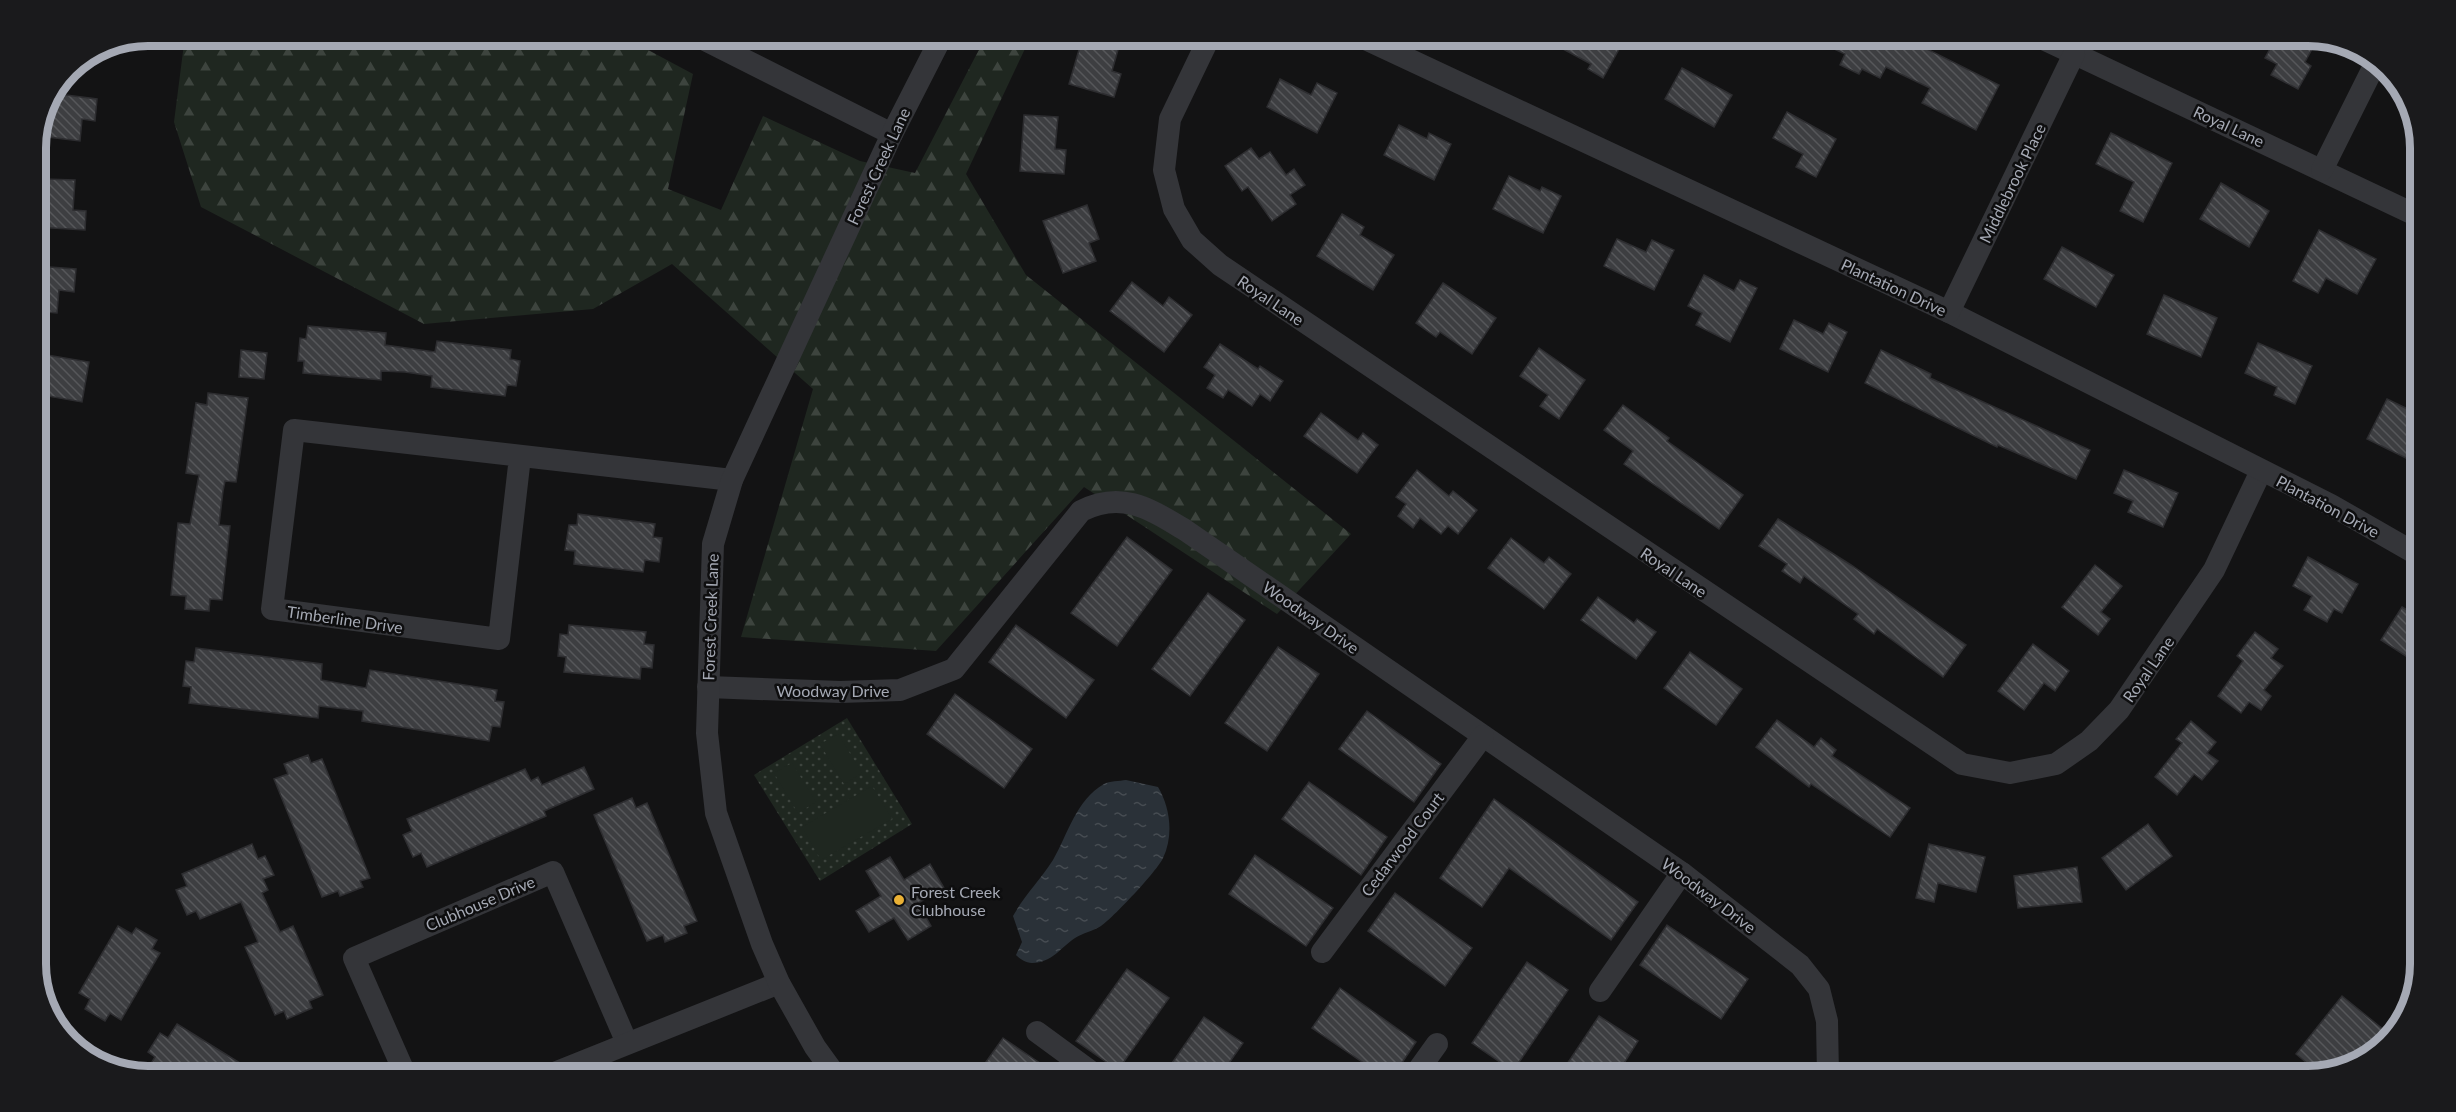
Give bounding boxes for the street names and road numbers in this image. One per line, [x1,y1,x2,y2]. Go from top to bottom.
street label: Royal Lane [2191,101,2267,151]
street label: Forest Creek Lane [843,104,913,228]
street label: Middlebrook Place [1975,120,2049,246]
street label: Plantation Drive [1838,254,1950,320]
street label: Royal Lane [1234,271,1308,329]
street label: Plantation Drive [2273,471,2383,541]
street label: Royal Lane [1637,543,1711,601]
street label: Forest Creek Lane [698,553,722,681]
street label: Woodway Drive [1259,577,1363,657]
street label: Timberline Drive [286,601,404,637]
street label: Royal Lane [2118,633,2178,705]
street label: Woodway Drive [776,681,890,700]
street label: Cedarwood Court [1357,788,1447,900]
street label: Woodway Drive [1658,853,1760,937]
street label: Clubhouse Drive [422,871,538,935]

